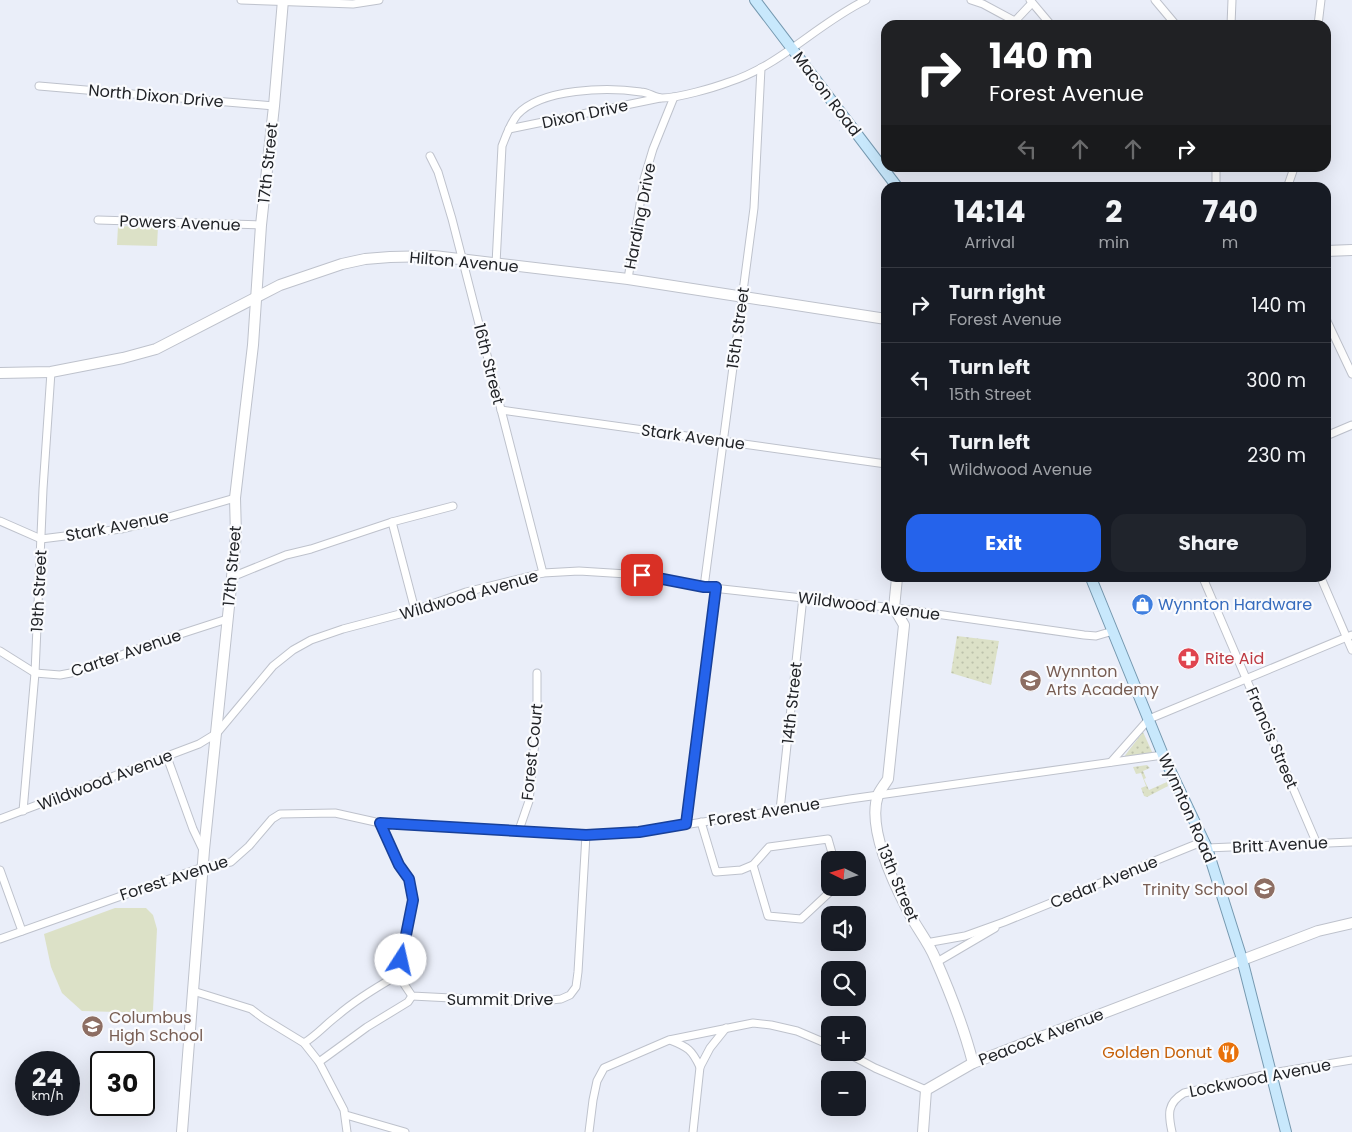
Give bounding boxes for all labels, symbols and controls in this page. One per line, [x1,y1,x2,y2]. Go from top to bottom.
text: 140 m [989,31,1093,80]
icon: right [906,40,971,105]
street label: Macon Road [788,47,866,141]
text: Forest Avenue [989,78,1144,109]
street label: North Dixon Drive [87,79,225,113]
street label: Dixon Drive [540,94,630,134]
street label: 17th Street [252,121,284,205]
icon: left [1013,135,1041,163]
icon: ahead [1066,135,1094,163]
icon: ahead [1119,135,1147,163]
icon: right [1172,135,1200,163]
street label: Harding Drive [618,161,662,271]
text: 14:14 [954,190,1026,233]
text: 2 [1105,190,1122,233]
text: 740 [1202,190,1258,233]
street label: Powers Avenue [119,209,241,237]
text: Arrival [965,231,1015,254]
text: min [1099,231,1129,254]
text: m [1222,231,1238,254]
street label: Hilton Avenue [408,246,520,278]
text: Turn right [949,279,1045,306]
street label: 15th Street [721,285,755,370]
icon: right [906,291,934,319]
text: 140 m [1251,292,1306,319]
text: Forest Avenue [949,308,1062,331]
street label: 16th Street [468,321,510,407]
text: Turn left [949,354,1030,381]
icon: left [906,366,934,394]
text: 300 m [1246,367,1306,394]
text: 15th Street [949,383,1031,406]
street label: Stark Avenue [640,418,746,456]
text: Turn left [949,429,1030,456]
icon: left [906,441,934,469]
text: 230 m [1247,442,1306,469]
text: Wildwood Avenue [949,458,1092,481]
street label: Stark Avenue [63,505,171,547]
button: Exit [906,514,1101,572]
button: Share [1111,514,1306,572]
street label: 17th Street [217,524,247,607]
street label: 19th Street [25,549,53,633]
pin [621,554,663,596]
icon: arrive [628,561,656,589]
street label: Wildwood Avenue [397,564,541,626]
street label: Wildwood Avenue [797,586,941,626]
shop icon: Wynnton Hardware [1130,592,1154,616]
place label: Wynnton Hardware [1158,593,1312,616]
street label: Carter Avenue [68,623,184,683]
pharmacy icon: Rite Aid [1177,646,1201,670]
place label: Rite Aid [1205,647,1264,670]
place label: Wynnton Arts Academy [1046,660,1159,701]
street label: 14th Street [776,661,808,745]
school or university icon: Wynnton Arts Academy [1018,668,1042,692]
street label: Francis Street [1240,684,1304,792]
street label: Forest Court [515,702,549,802]
street label: Wildwood Avenue [34,744,176,816]
street label: Wynnton Road [1153,750,1221,866]
street label: Forest Avenue [707,792,822,832]
street label: Britt Avenue [1232,831,1328,859]
street label: 13th Street [871,841,925,925]
street label: Forest Avenue [117,850,231,906]
street label: Cedar Avenue [1047,850,1161,914]
north arrow [821,851,866,896]
map controls [821,851,866,1116]
school or university icon: Trinity School [1252,877,1276,901]
place label: Trinity School [1142,878,1248,901]
button: sound [821,906,866,951]
position arrow [374,933,426,985]
button: search [821,961,866,1006]
street label: Summit Drive [447,988,553,1011]
street label: Peacock Avenue [975,1003,1107,1071]
place label: Columbus High School [109,1006,203,1047]
school or university icon: Columbus High School [81,1014,105,1038]
button: + [821,1016,866,1061]
restaurant icon: Golden Donut [1216,1040,1240,1064]
place label: Golden Donut [1102,1041,1212,1064]
speed limit sign: 30 [90,1051,155,1116]
street label: Lockwood Avenue [1187,1053,1333,1103]
text: 24 [32,1060,63,1095]
button: − [821,1071,866,1116]
text: km/h [32,1087,63,1104]

